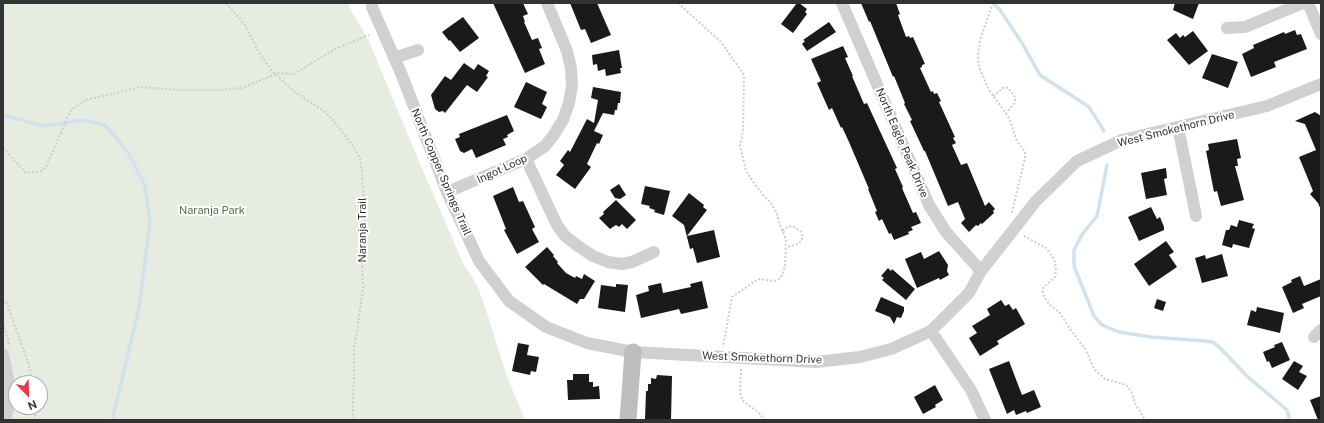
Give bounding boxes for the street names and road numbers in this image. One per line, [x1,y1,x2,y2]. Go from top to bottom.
street label: North Eagle Peak Drive [873,86,931,200]
street label: North Copper Springs Trail [408,107,474,237]
street label: West Smokethorn Drive [1116,108,1236,150]
street label: Ingot Loop [475,152,529,186]
street label: Naranja Trail [356,198,370,262]
street label: West Smokethorn Drive [702,349,822,367]

